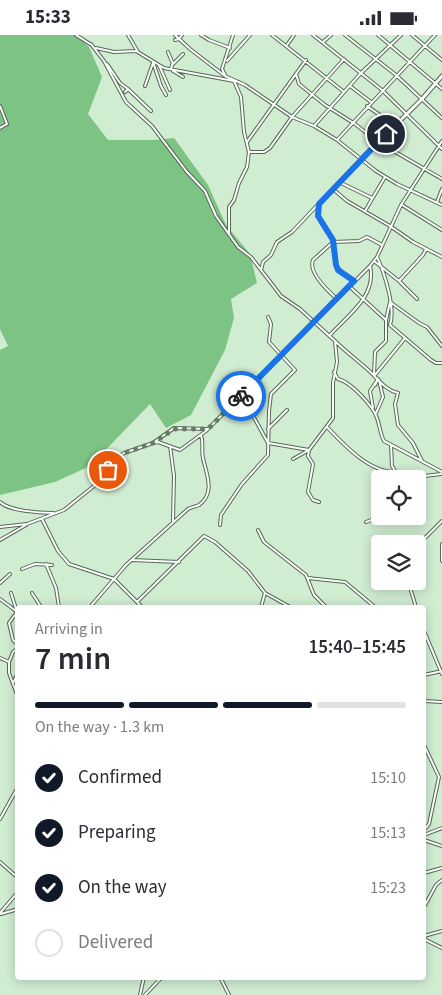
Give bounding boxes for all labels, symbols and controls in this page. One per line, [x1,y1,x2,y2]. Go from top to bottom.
text: 15:33 [25,4,71,31]
pin [365,113,407,155]
icon: home [372,120,400,148]
courier [216,371,266,421]
icon: bike [227,382,255,410]
pin [87,449,129,491]
icon: bag [94,456,122,484]
map controls [371,470,426,590]
button: locate [371,470,426,525]
button: layers [371,535,426,590]
text: Arriving in [35,618,103,640]
text: 15:40–15:45 [308,634,406,661]
text: 7 min [35,636,111,682]
text: On the way · 1.3 km [35,716,164,738]
icon: check [35,764,63,792]
text: Confirmed [78,764,162,791]
text: 15:10 [370,767,406,789]
icon: check [35,819,63,847]
text: Preparing [78,819,156,846]
text: 15:13 [370,822,406,844]
icon: check [35,874,63,902]
text: On the way [78,874,167,901]
text: 15:23 [370,877,406,899]
text: Delivered [78,929,153,956]

